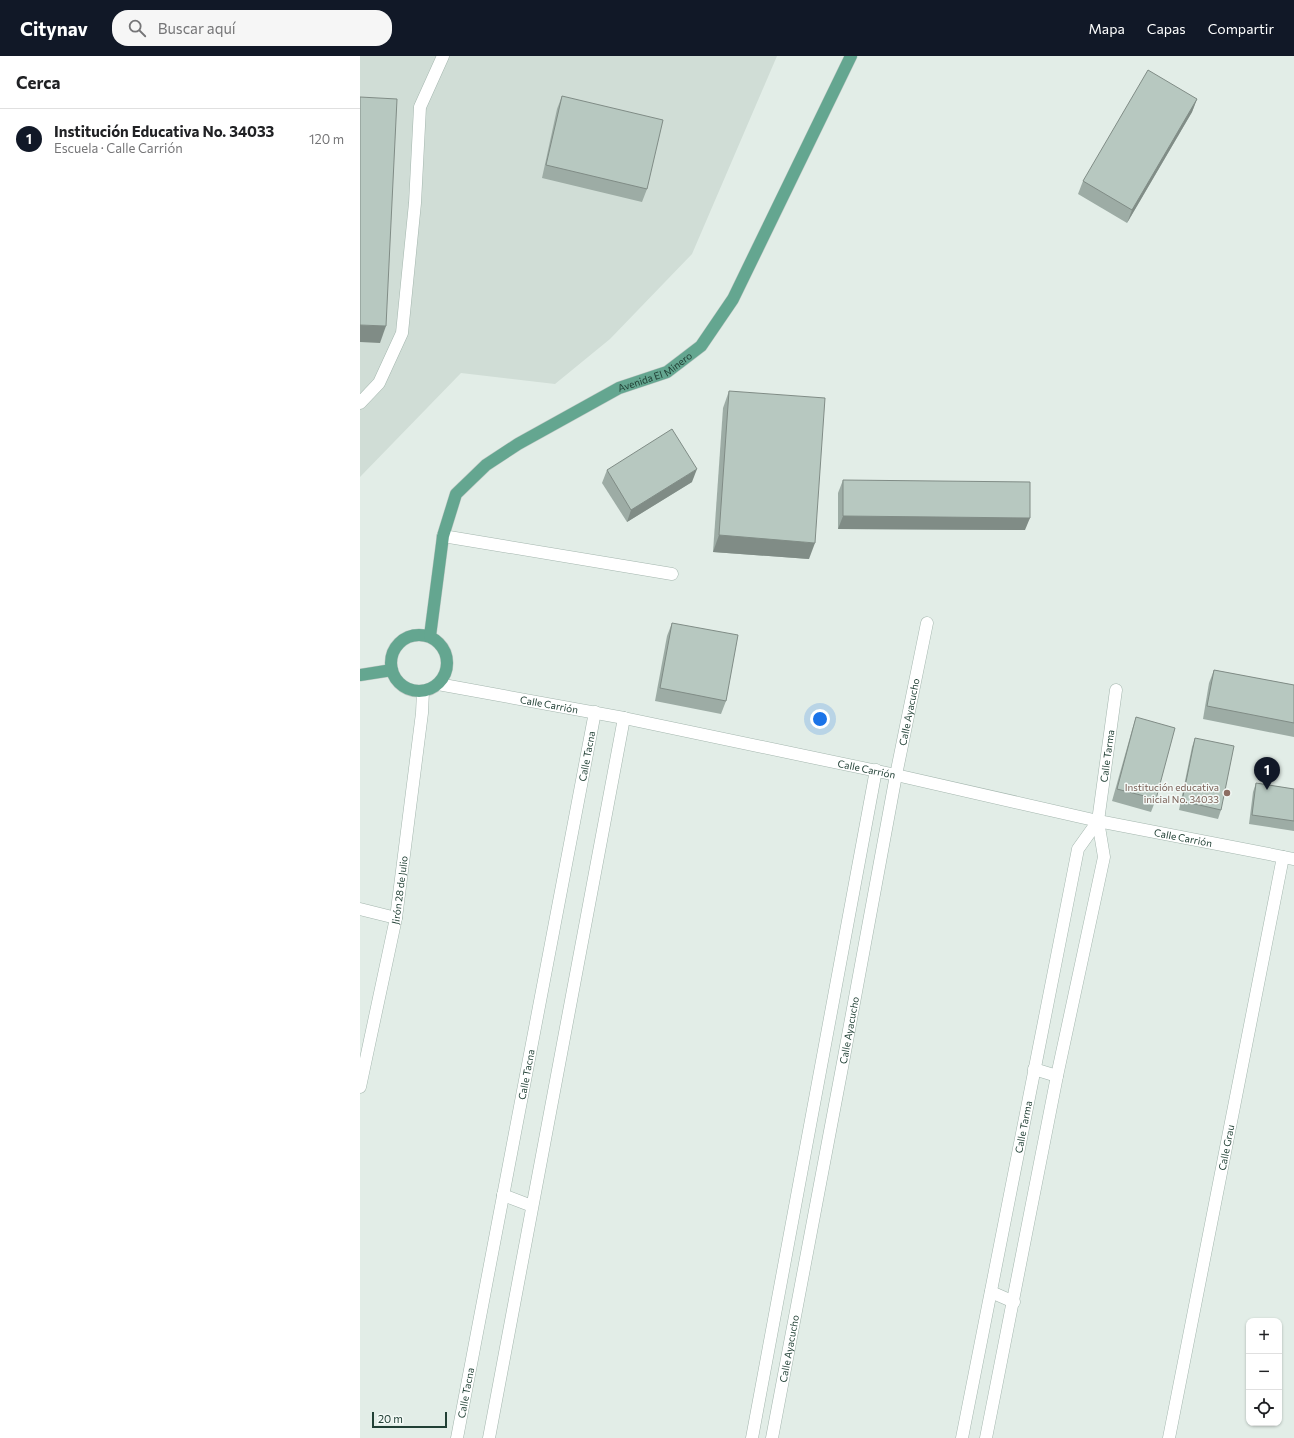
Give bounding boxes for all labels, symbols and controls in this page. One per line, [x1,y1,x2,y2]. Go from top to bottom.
search box [112,10,392,46]
text: Citynav [20,17,88,40]
icon: search [126,17,148,39]
text: Buscar aquí [158,19,236,37]
text: Mapa [1089,20,1125,37]
text: Capas [1147,20,1186,37]
text: Compartir [1208,20,1274,37]
text: Cerca [16,72,61,93]
text: Institución Educativa No. 34033 [54,122,274,140]
text: 1 [26,131,32,147]
text: 120 m [309,131,344,147]
text: Escuela · Calle Carrión [54,140,183,156]
street label: Avenida El Minero [616,349,694,394]
street label: Calle Ayacucho [896,677,922,747]
street label: Calle Carrión [519,693,579,716]
your location [810,709,830,729]
street label: Calle Tarma [1097,729,1116,783]
street label: Calle Tacna [576,730,597,782]
street label: Calle Carrión [837,757,897,781]
pin: 1 [1254,757,1280,790]
place label: Institución educativa inicial No. 34033 [1125,781,1219,805]
marker: Institución educativa inicial No. 34033 [1222,788,1232,798]
street label: Calle Carrión [1153,826,1213,849]
street label: Jirón 28 de Julio [389,855,410,925]
street label: Calle Ayacucho [837,995,861,1065]
street label: Calle Tacna [515,1048,537,1101]
street label: Calle Tarma [1012,1100,1034,1154]
street label: Calle Grau [1216,1124,1236,1171]
street label: Calle Ayacucho [777,1314,801,1383]
map controls [1246,1318,1282,1426]
button: + [1246,1318,1282,1354]
button: − [1246,1354,1282,1390]
street label: Calle Tacna [455,1367,476,1419]
button: locate [1246,1390,1282,1426]
scale bar [372,1410,447,1429]
text: 20 m [378,1412,403,1425]

